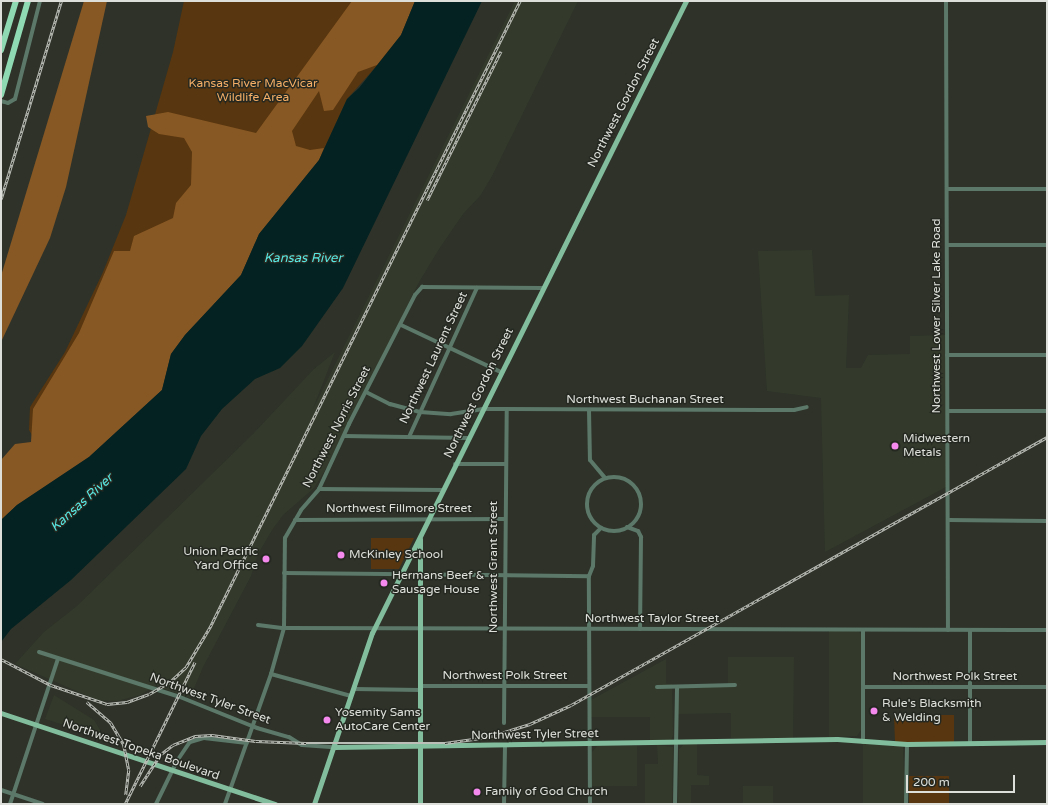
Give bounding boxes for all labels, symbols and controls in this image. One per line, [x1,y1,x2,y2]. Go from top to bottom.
street label: Northwest Gordon Street [585,36,663,170]
park label: Kansas River MacVicar Wildlife Area [188,77,318,105]
street label: Northwest Lower Silver Lake Road [930,218,944,414]
water label: Kansas River [264,250,342,266]
street label: Northwest Laurent Street [397,290,471,426]
street label: Northwest Gordon Street [441,326,517,460]
street label: Northwest Norris Street [300,364,374,490]
street label: Northwest Buchanan Street [566,393,724,407]
place label: Midwestern Metals [903,432,970,460]
marker: Midwestern Metals [890,441,900,451]
water label: Kansas River [48,471,116,535]
street label: Northwest Grant Street [487,501,501,633]
street label: Northwest Fillmore Street [326,502,472,516]
place label: Union Pacific Yard Office [183,545,258,573]
place label: McKinley School [349,548,443,562]
marker: McKinley School [336,550,346,560]
marker: Union Pacific Yard Office [261,554,271,564]
place label: Hermans Beef & Sausage House [392,569,485,597]
marker: Hermans Beef & Sausage House [379,578,389,588]
street label: Northwest Taylor Street [585,612,719,626]
street label: Northwest Polk Street [443,669,567,683]
street label: Northwest Tyler Street [148,670,272,728]
street label: Northwest Polk Street [893,670,1017,684]
place label: Rule's Blacksmith & Welding [882,697,982,725]
place label: Yosemity Sams AutoCare Center [335,706,430,734]
marker: Rule's Blacksmith & Welding [869,706,879,716]
marker: Yosemity Sams AutoCare Center [322,715,332,725]
street label: Northwest Topeka Boulevard [61,716,221,784]
street label: Northwest Tyler Street [471,727,599,743]
scale bar [908,767,1017,793]
text: 200 m [913,775,950,789]
place label: Family of God Church [485,785,608,799]
marker: Family of God Church [472,787,482,797]

